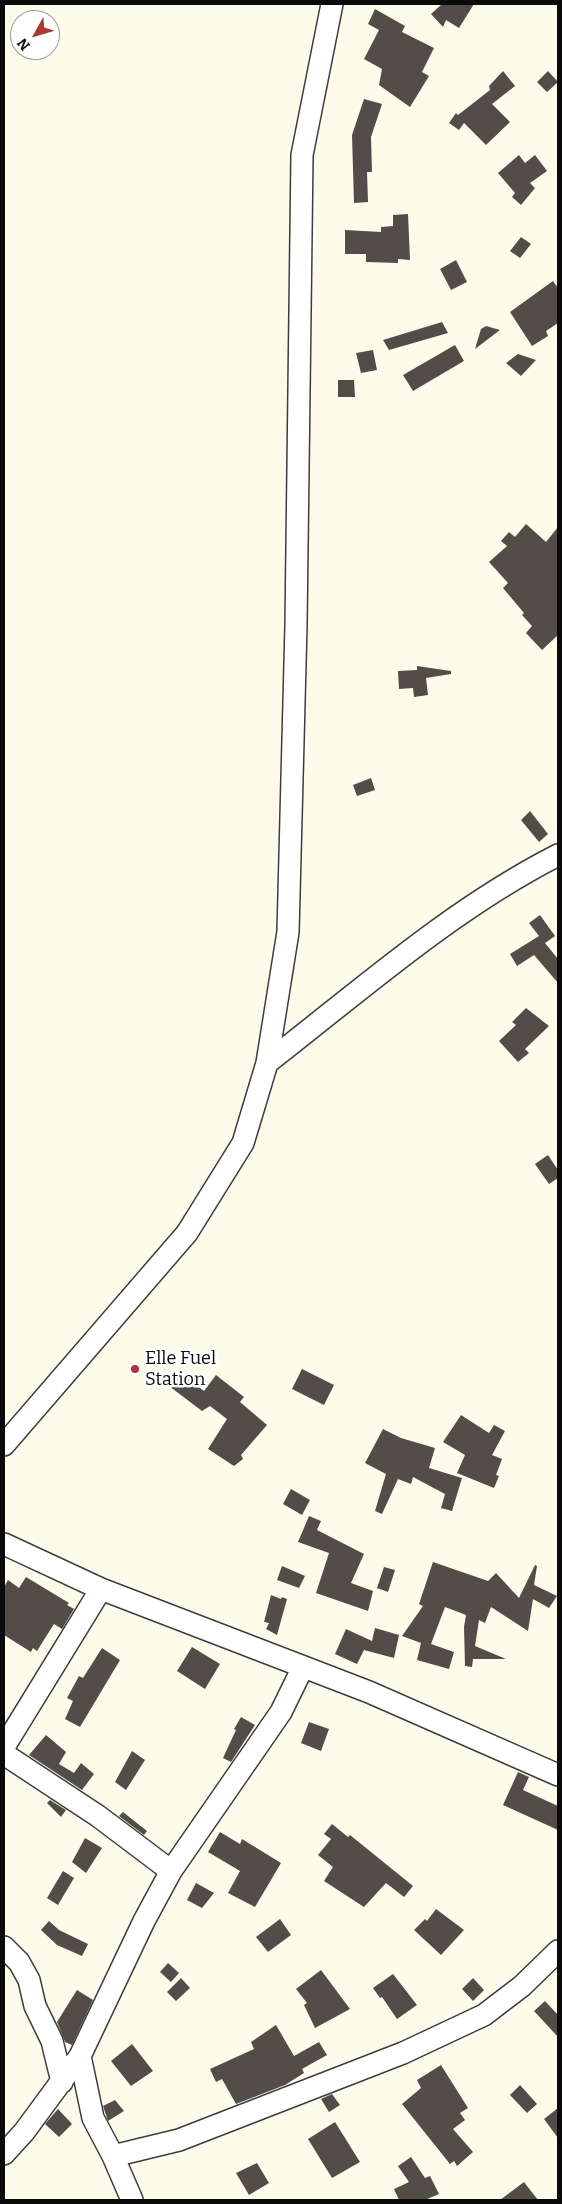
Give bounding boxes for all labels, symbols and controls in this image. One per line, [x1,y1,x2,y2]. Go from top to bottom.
north arrow [10,10,60,60]
text: N [14,35,34,54]
place label: Elle Fuel Station [145,1348,216,1390]
marker: Elle Fuel Station [129,1363,141,1375]

